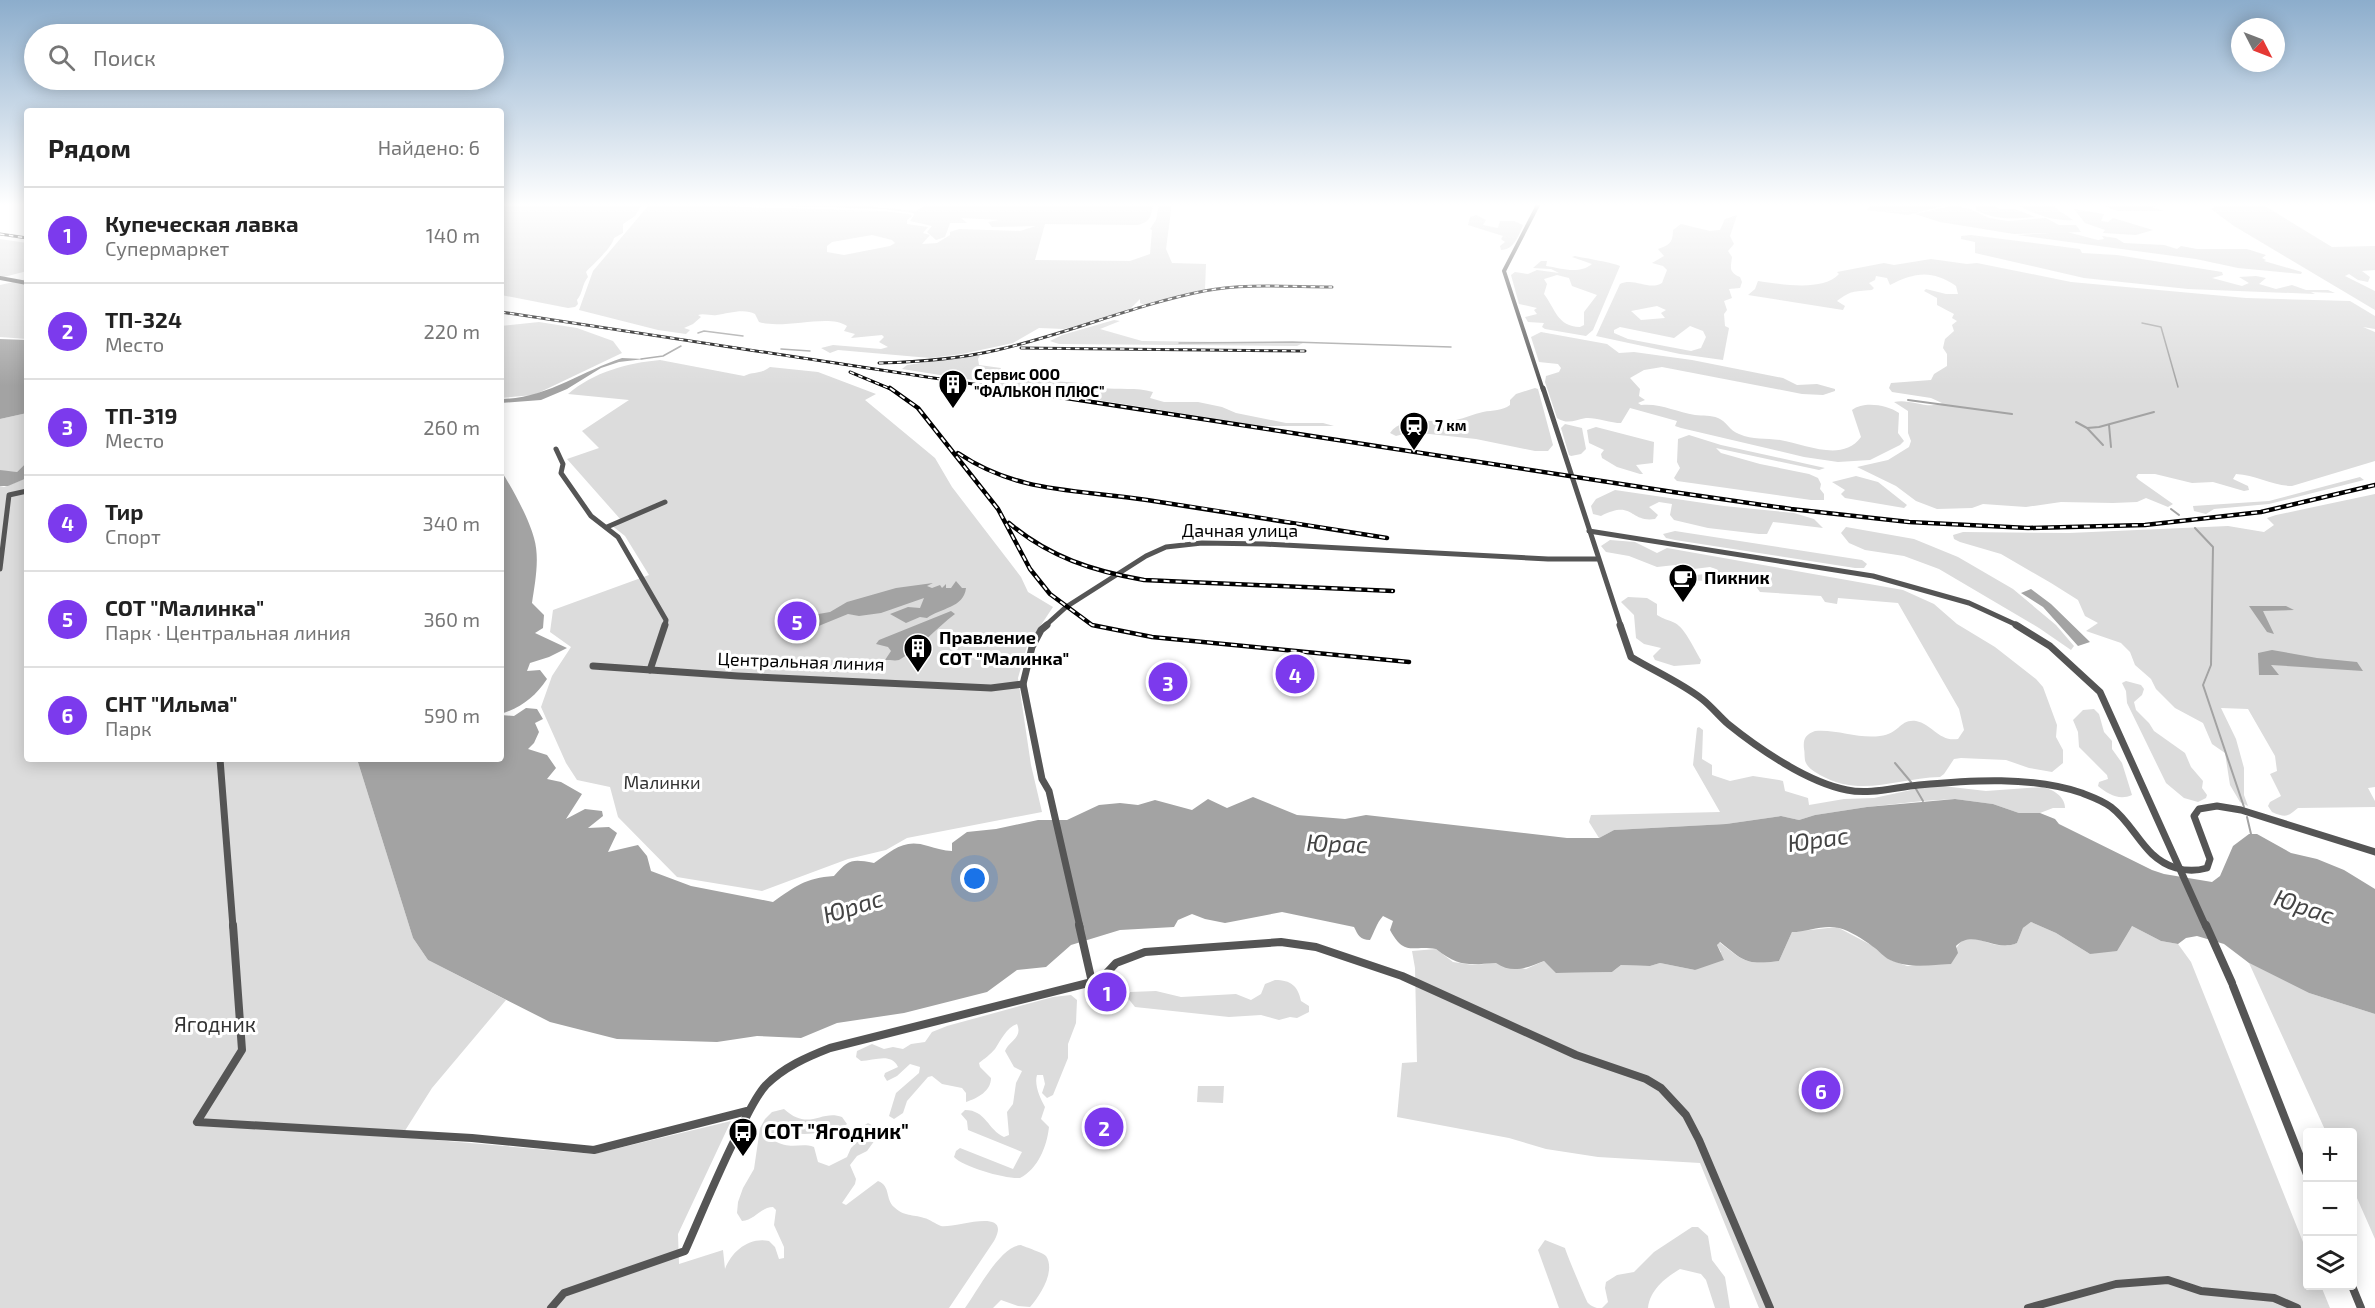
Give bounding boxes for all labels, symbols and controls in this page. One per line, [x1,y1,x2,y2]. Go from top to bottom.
north arrow [2231,18,2285,72]
search box [24,24,504,90]
icon: search [45,41,78,74]
text: Поиск [93,44,156,70]
text: Рядом [48,132,131,163]
text: Найдено: 6 [378,135,480,159]
text: Купеческая лавка [105,210,299,236]
text: 1 [63,223,72,247]
text: 140 m [426,223,480,247]
text: Супермаркет [105,236,229,260]
text: ТП-324 [105,306,182,332]
text: 2 [62,319,73,343]
text: 220 m [423,319,480,343]
text: Место [105,332,164,356]
place label: Сервис ООО "ФАЛЬКОН ПЛЮС" [974,365,1105,400]
building icon: Сервис ООО "ФАЛЬКОН ПЛЮС" [937,368,969,410]
text: ТП-319 [105,402,178,428]
station icon: 7 км [1398,410,1430,452]
text: 3 [62,415,73,439]
text: 260 m [423,415,480,439]
place label: 7 км [1435,416,1466,434]
text: Место [105,428,164,452]
text: Тир [105,498,143,524]
text: 4 [61,511,74,535]
text: 340 m [423,511,480,535]
street label: Дачная улица [1182,519,1298,541]
text: Спорт [105,524,161,548]
cafe icon: Пикник [1667,562,1699,604]
place label: Пикник [1704,566,1770,588]
text: СОТ "Малинка" [105,594,264,620]
pin: 5 [778,598,816,644]
text: 5 [62,607,73,631]
text: 360 m [423,607,480,631]
text: Парк · Центральная линия [105,620,351,644]
place label: Правление СОТ "Малинка" [939,626,1069,669]
building icon: Правление СОТ "Малинка" [902,632,934,674]
street label: Центральная линия [717,647,885,675]
pin: 4 [1276,652,1314,696]
pin: 3 [1148,660,1188,704]
text: СНТ "Ильма" [105,690,238,716]
text: 6 [62,703,73,727]
text: 590 m [424,703,480,727]
text: Парк [105,716,152,740]
park label: Малинки [623,771,701,793]
water label: Юрас [1785,820,1851,857]
water label: Юрас [1306,827,1369,858]
your location [960,864,989,893]
water label: Юрас [2271,882,2339,929]
water label: Юрас [819,883,887,928]
pin: 1 [1088,970,1126,1014]
park label: Ягодник [174,1011,256,1036]
pin: 6 [1802,1068,1840,1112]
pin: 2 [1084,1104,1124,1150]
bus stop icon: СОТ "Ягодник" [727,1116,759,1158]
place label: СОТ "Ягодник" [764,1118,909,1143]
map controls [2303,1128,2357,1290]
button: + [2303,1128,2357,1182]
button: − [2303,1182,2357,1236]
button: layers [2303,1236,2357,1290]

